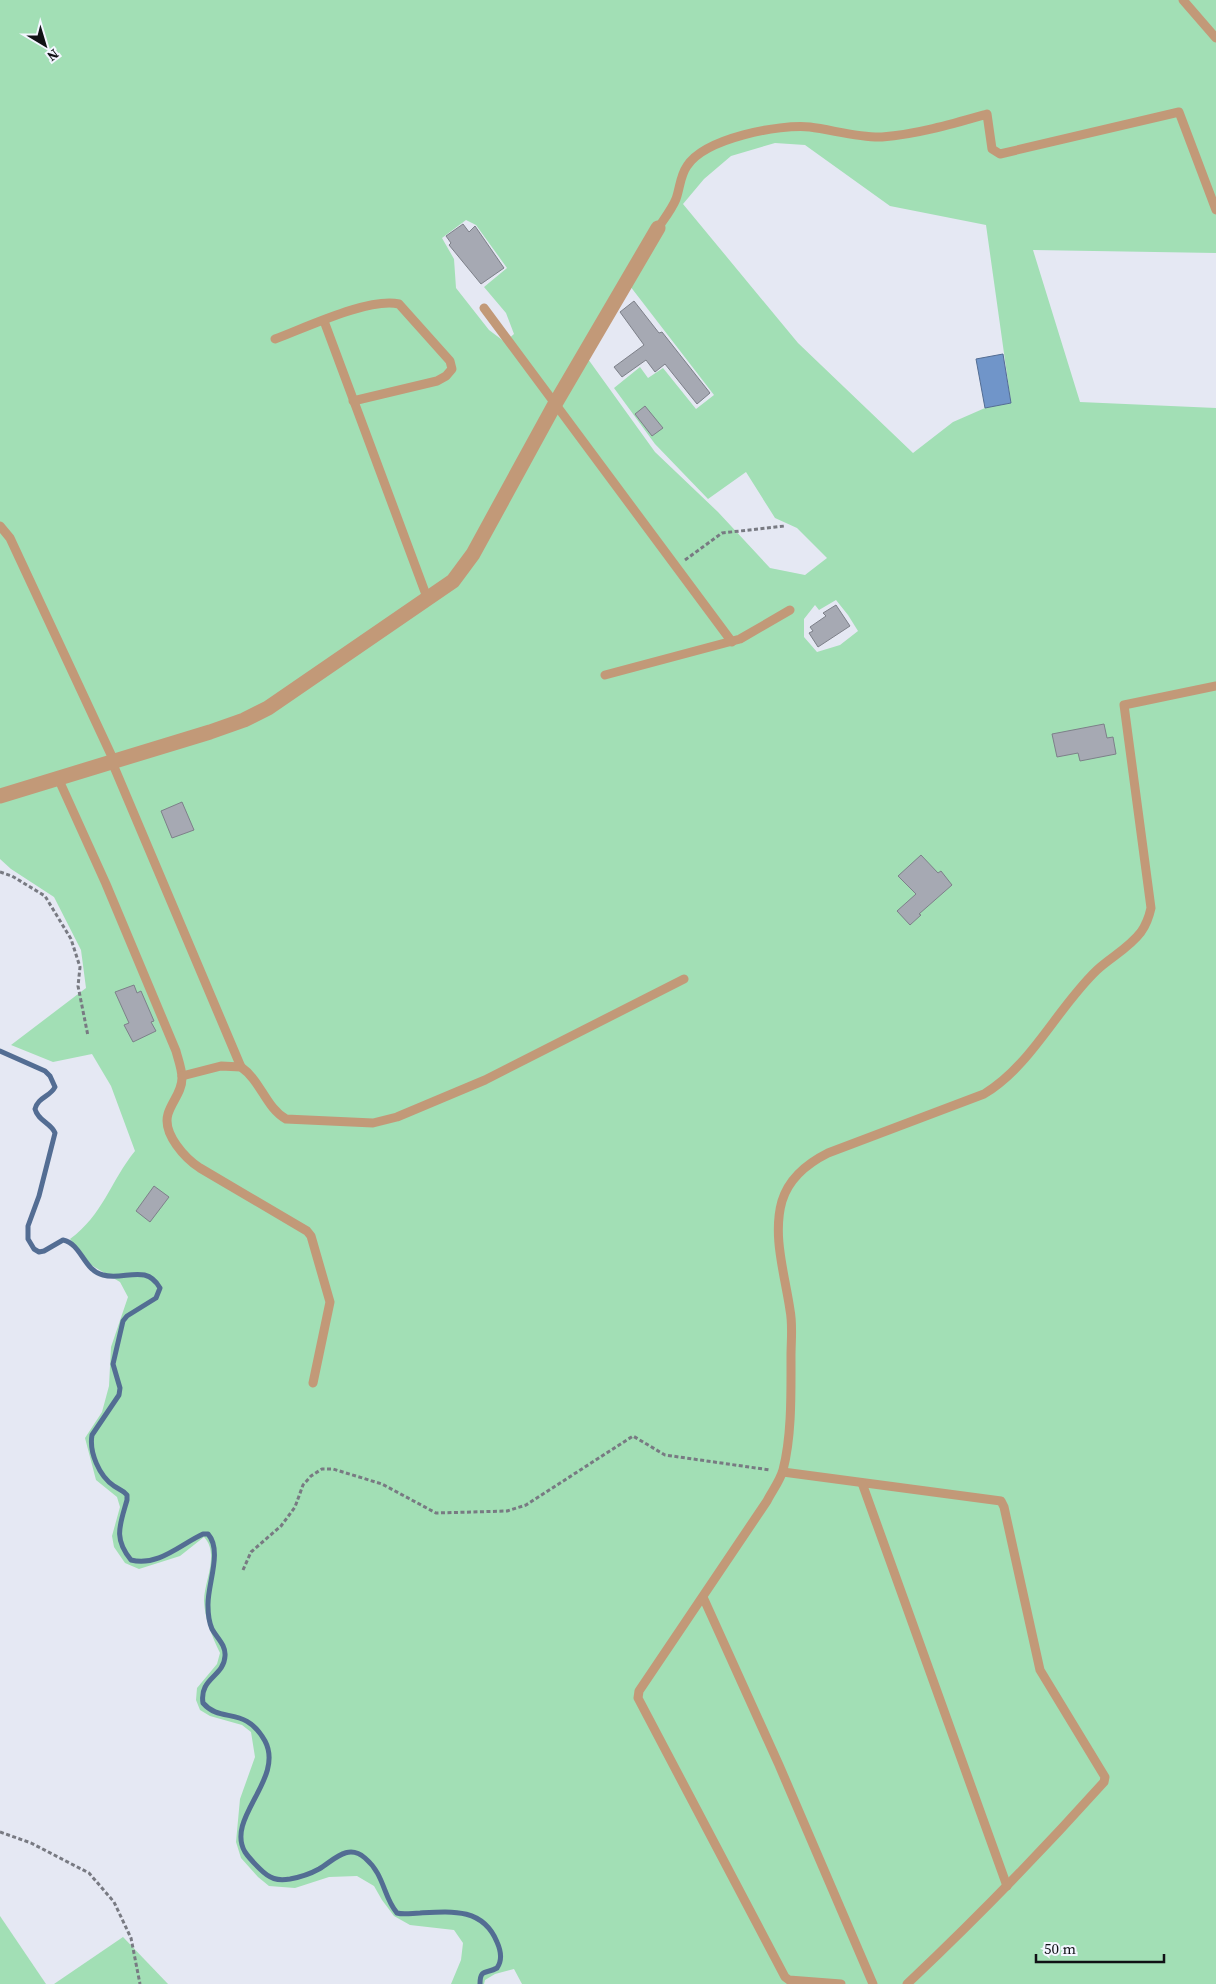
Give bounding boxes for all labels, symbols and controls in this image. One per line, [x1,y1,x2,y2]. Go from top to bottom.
north arrow [20,20,70,70]
text: N [43,44,63,66]
scale bar [1036,1932,1164,1964]
text: 50 m [1044,1938,1076,1959]

